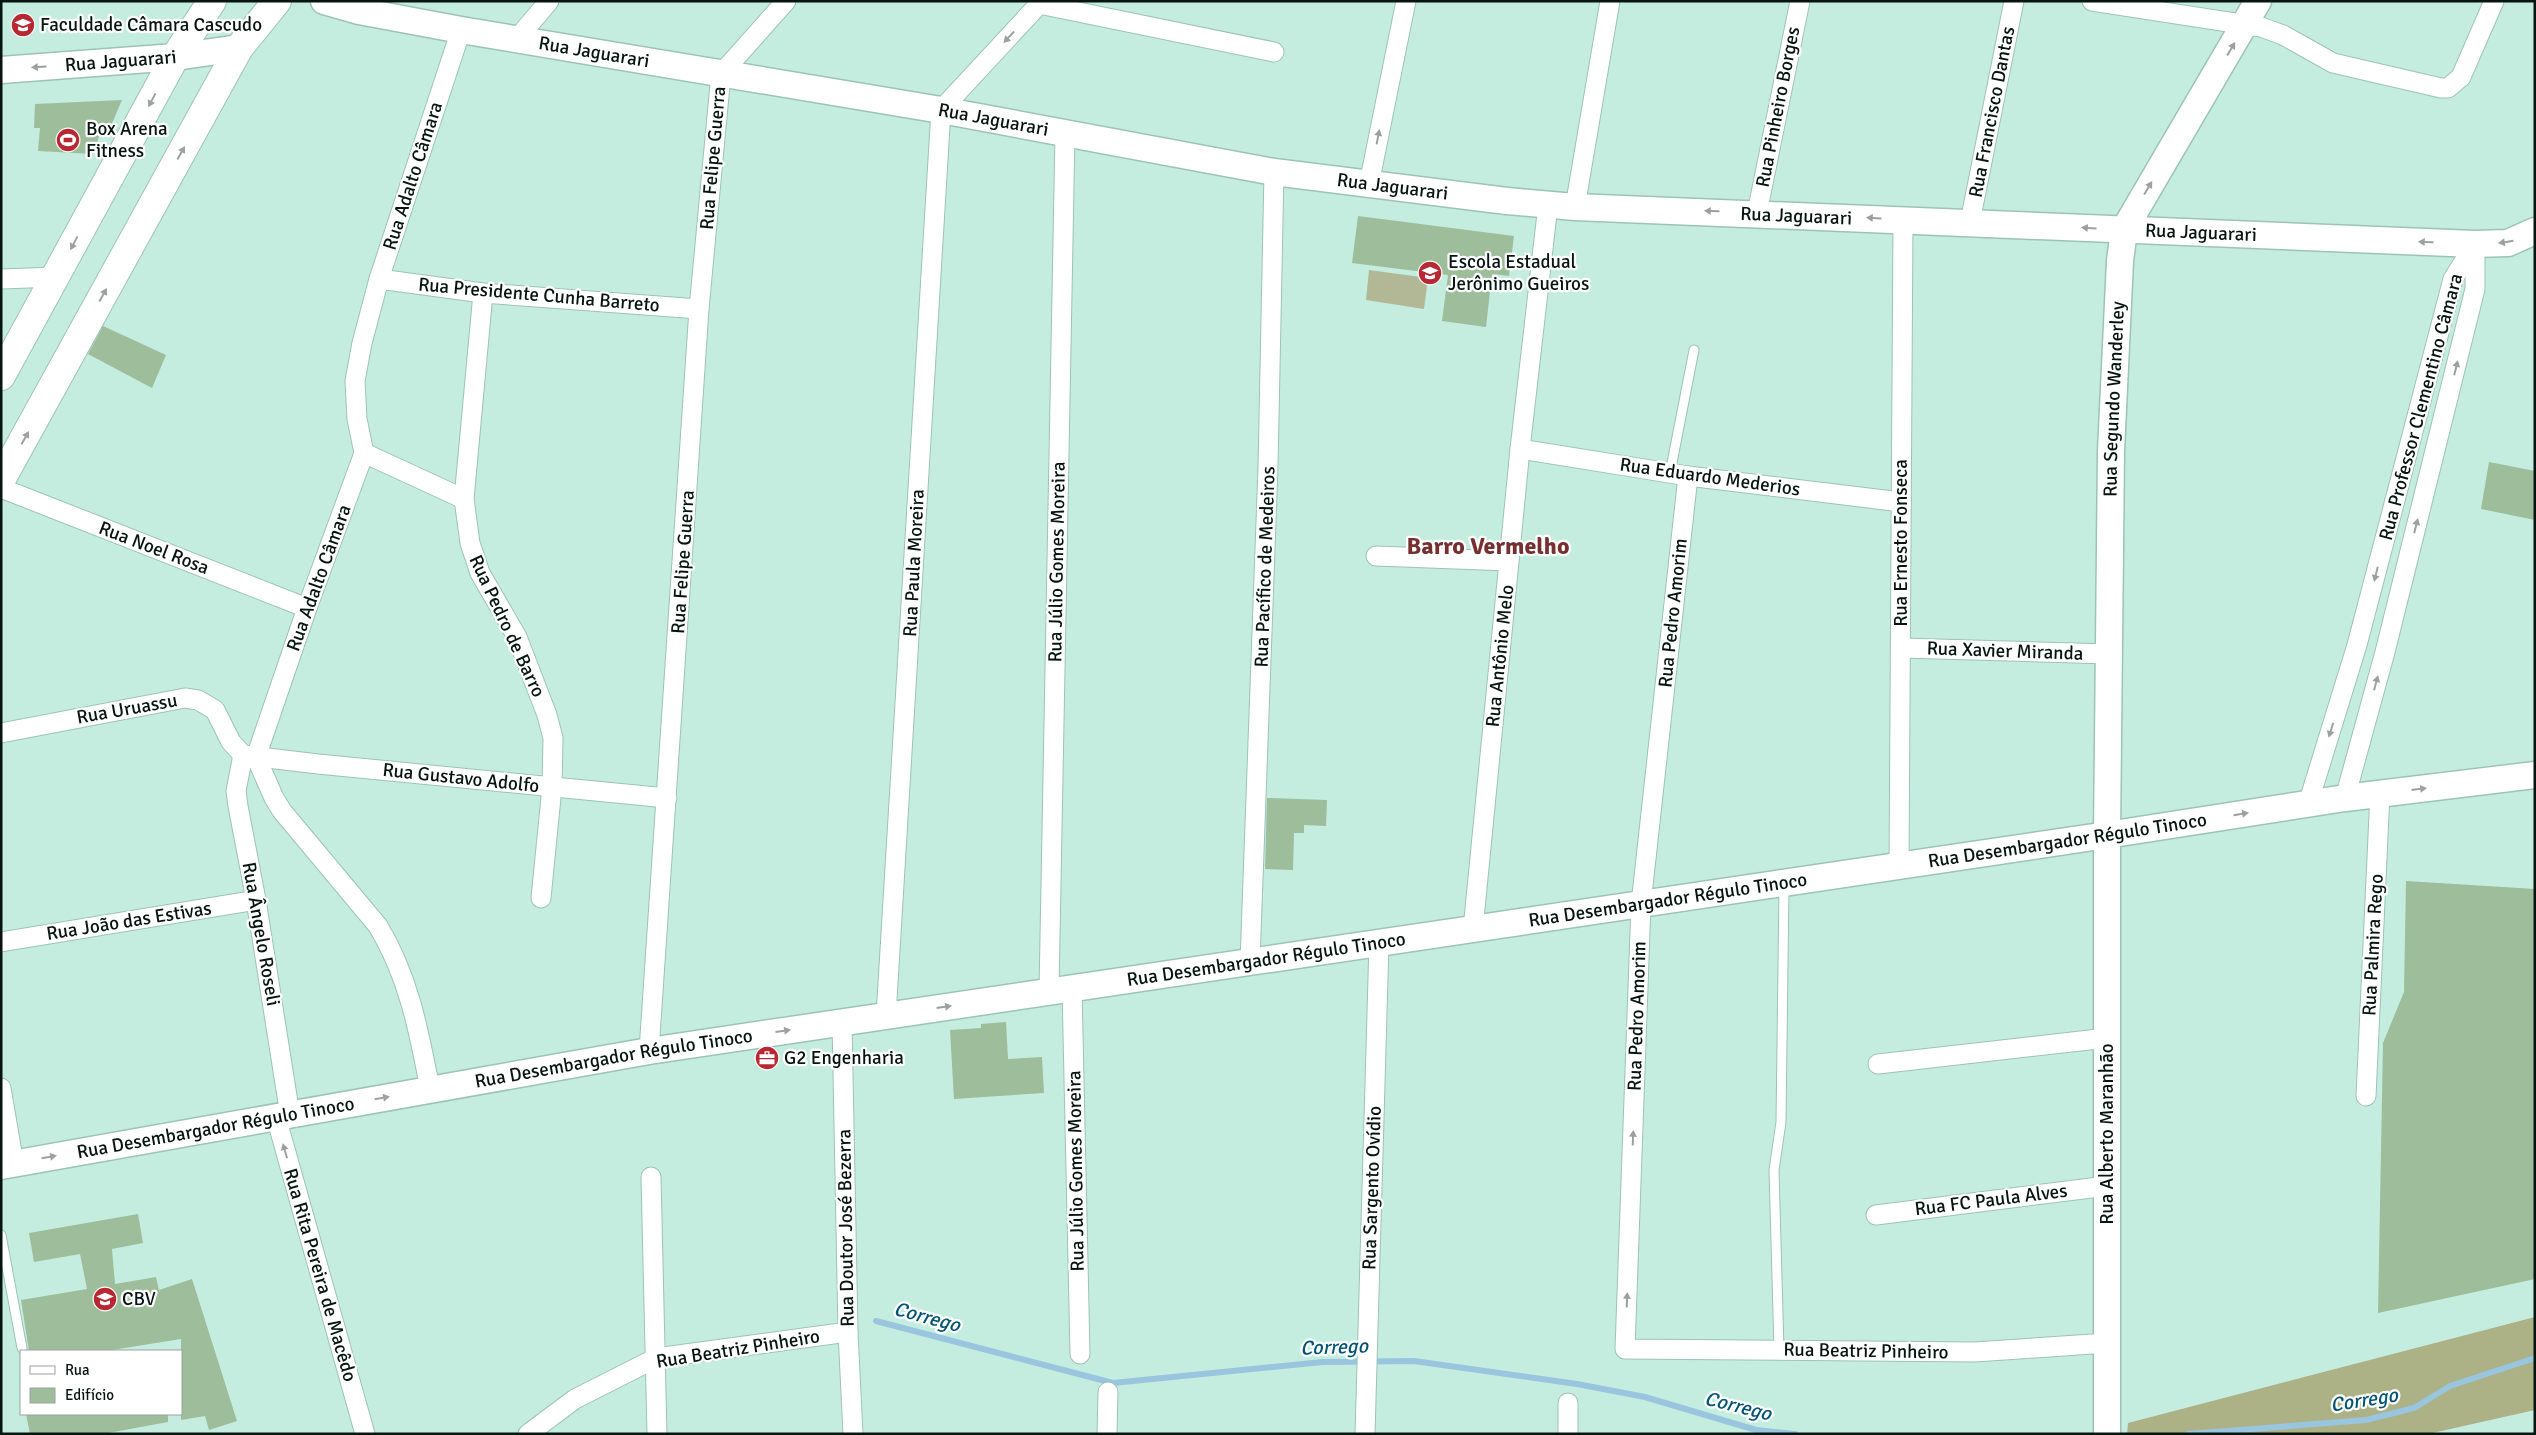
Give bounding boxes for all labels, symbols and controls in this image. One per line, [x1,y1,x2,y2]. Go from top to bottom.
school or university icon: Faculdade Câmara Cascudo [10,12,36,38]
place label: Faculdade Câmara Cascudo [40,13,262,37]
street label: Rua Francisco Dantas [1964,24,2020,200]
street label: Rua Pinheiro Borges [1751,25,1805,189]
street label: Rua Jaguarari [537,31,651,73]
one-way arrow [1003,31,1015,43]
one-way arrow [2227,42,2236,55]
street label: Rua Jaguarari [64,45,177,77]
one-way arrow [31,64,47,72]
street label: Rua Felipe Guerra [695,85,731,231]
one-way arrow [147,94,156,107]
street label: Rua Jaguarari [936,98,1051,142]
street label: Rua Adalto Câmara [378,99,448,253]
place label: Box Arena Fitness [86,117,168,163]
sports icon: Box Arena Fitness [55,127,81,153]
one-way arrow [1375,128,1383,144]
one-way arrow [177,145,185,160]
street label: Rua Jaguarari [1336,168,1450,206]
one-way arrow [2144,182,2153,195]
street label: Rua Jaguarari [1740,202,1853,230]
one-way arrow [1703,207,1719,215]
one-way arrow [1866,214,1882,222]
street label: Rua Jaguarari [2145,218,2257,247]
one-way arrow [2080,223,2096,231]
one-way arrow [70,237,79,250]
one-way arrow [2418,238,2434,246]
one-way arrow [2497,238,2513,246]
place label: Escola Estadual Jerônimo Gueiros [1448,250,1589,296]
school or university icon: Escola Estadual Jerônimo Gueiros [1417,260,1443,286]
street label: Rua Professor Clementino Câmara [2374,271,2468,543]
street label: Rua Presidente Cunha Barreto [417,272,661,318]
one-way arrow [99,288,107,302]
street label: Rua Segundo Wanderley [2099,301,2130,497]
one-way arrow [2452,361,2460,376]
one-way arrow [20,431,29,444]
street label: Rua Eduardo Mederios [1618,452,1802,502]
street label: Rua Ernesto Fonseca [1889,459,1913,627]
street label: Rua Júlio Gomes Moreira [1043,461,1071,663]
street label: Rua Pacífico de Medeiros [1249,466,1281,668]
street label: Rua Paula Moreira [898,488,930,638]
street label: Rua Felipe Guerra [666,489,700,635]
street label: Rua Adalto Câmara [281,501,357,655]
street label: Rua Noel Rosa [95,516,213,580]
one-way arrow [2412,518,2420,533]
district label: Barro Vermelho [1407,531,1569,561]
street label: Rua Pedro Amorim [1653,537,1693,689]
street label: Rua Pedro de Barro [464,551,550,701]
one-way arrow [2371,566,2379,581]
street label: Rua Antônio Melo [1481,583,1519,728]
street label: Rua Xavier Miranda [1926,636,2084,666]
one-way arrow [2373,676,2381,691]
street label: Rua Uruassu [75,688,179,730]
one-way arrow [2326,723,2334,738]
street label: Rua Gustavo Adolfo [381,758,541,798]
one-way arrow [2412,785,2428,793]
street label: Rua Desembargador Régulo Tinoco [1926,808,2208,873]
one-way arrow [2234,810,2250,818]
street label: Rua Ângelo Roseli [237,860,285,1008]
street label: Rua Desembargador Régulo Tinoco [1527,868,1809,933]
street label: Rua Palmira Rego [2357,873,2389,1017]
street label: Rua João das Estivas [45,896,213,946]
street label: Rua Desembargador Régulo Tinoco [1125,927,1407,992]
street label: Rua Pedro Amorim [1622,941,1652,1091]
one-way arrow [936,1003,952,1011]
street label: Rua Desembargador Régulo Tinoco [473,1024,754,1094]
one-way arrow [776,1027,792,1035]
street label: Rua Alberto Maranhão [2095,1043,2119,1225]
office icon: G2 Engenharia [754,1045,780,1071]
place label: G2 Engenharia [784,1046,904,1070]
street label: Rua Júlio Gomes Moreira [1062,1070,1090,1272]
street label: Rua Desembargador Régulo Tinoco [75,1091,356,1164]
one-way arrow [374,1094,390,1102]
street label: Rua Sargento Ovídio [1357,1105,1387,1270]
street label: Rua Doutor José Bezerra [832,1129,860,1327]
one-way arrow [1629,1129,1637,1145]
one-way arrow [281,1143,289,1158]
one-way arrow [42,1153,58,1161]
street label: Rua Rita Pereira de Macêdo [278,1166,362,1385]
street label: Rua FC Paula Alves [1913,1179,2069,1221]
school or university icon: CBV [92,1286,118,1312]
place label: CBV [122,1287,156,1311]
one-way arrow [1623,1292,1631,1308]
water label: Corrego [891,1296,964,1338]
street label: Rua Beatriz Pinheiro [655,1324,822,1374]
water label: Corrego [1300,1333,1370,1361]
street label: Rua Beatriz Pinheiro [1783,1338,1949,1364]
legend [20,1350,182,1415]
text: Rua [65,1361,90,1379]
water label: Corrego [2329,1382,2401,1418]
text: Edifício [65,1386,114,1404]
water label: Corrego [1702,1386,1775,1427]

